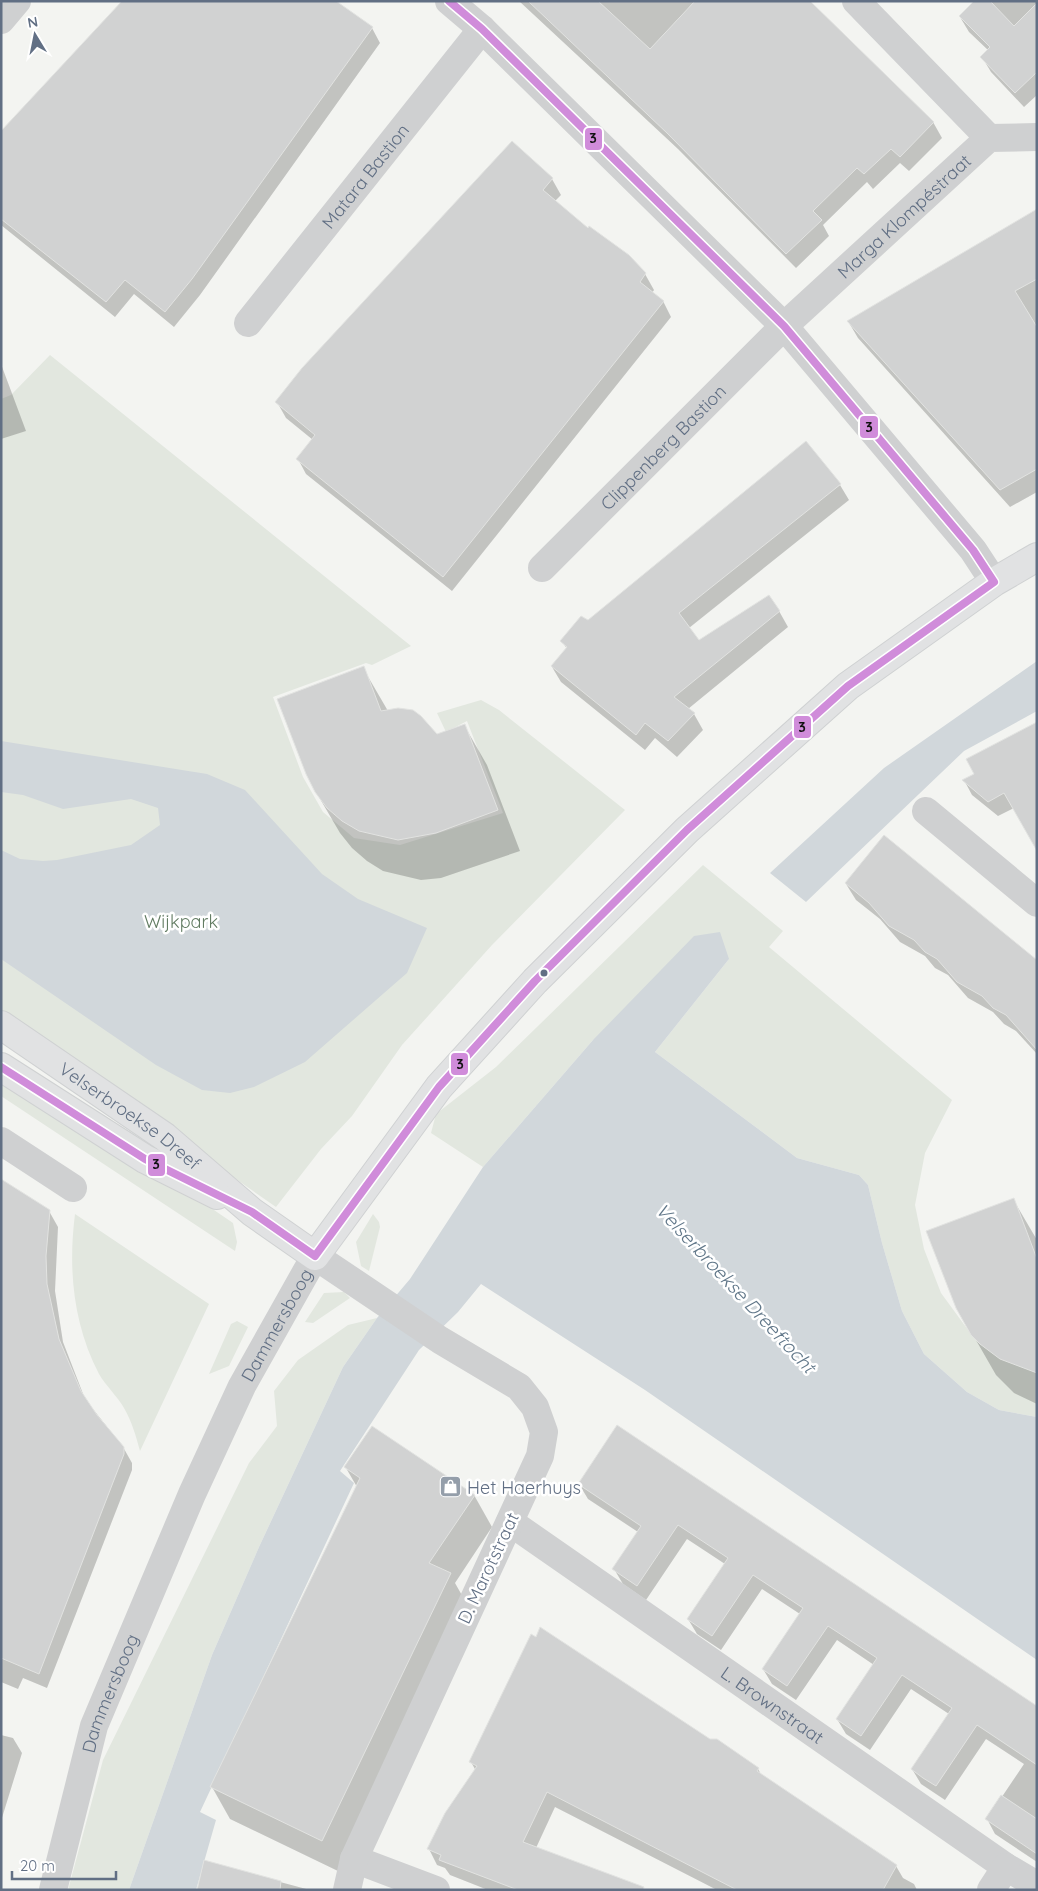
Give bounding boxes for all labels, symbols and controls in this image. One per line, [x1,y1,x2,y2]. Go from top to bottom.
north arrow [10,10,60,60]
text: N [26,12,39,32]
street label: Matara Bastion [316,119,414,233]
line badge: 3 [584,127,603,151]
text: 3 [589,129,597,147]
street label: Marga Klompéstraat [832,149,976,283]
street label: Clippenberg Bastion [595,379,731,515]
line badge: 3 [859,415,879,439]
text: 3 [865,418,873,436]
line badge: 3 [793,715,812,739]
text: 3 [798,718,806,736]
park label: Wijkpark [144,910,218,933]
unlabelled marker [539,968,549,978]
line badge: 3 [450,1052,469,1076]
text: 3 [456,1055,464,1073]
street label: Velserbroekse Dreef [55,1057,206,1175]
line badge: 3 [147,1153,166,1177]
text: 3 [152,1155,160,1173]
water label: Velserbroekse Dreeftocht [651,1198,823,1380]
street label: Dammersboog [235,1264,317,1386]
shop icon: Het Haerhuys [439,1475,463,1499]
place label: Het Haerhuys [467,1476,581,1499]
street label: D. Marotstraat [452,1509,524,1627]
street label: Dammersboog [76,1630,143,1755]
street label: L. Brownstraat [717,1661,829,1749]
scale bar [12,1848,116,1880]
text: 20 m [20,1856,55,1875]

